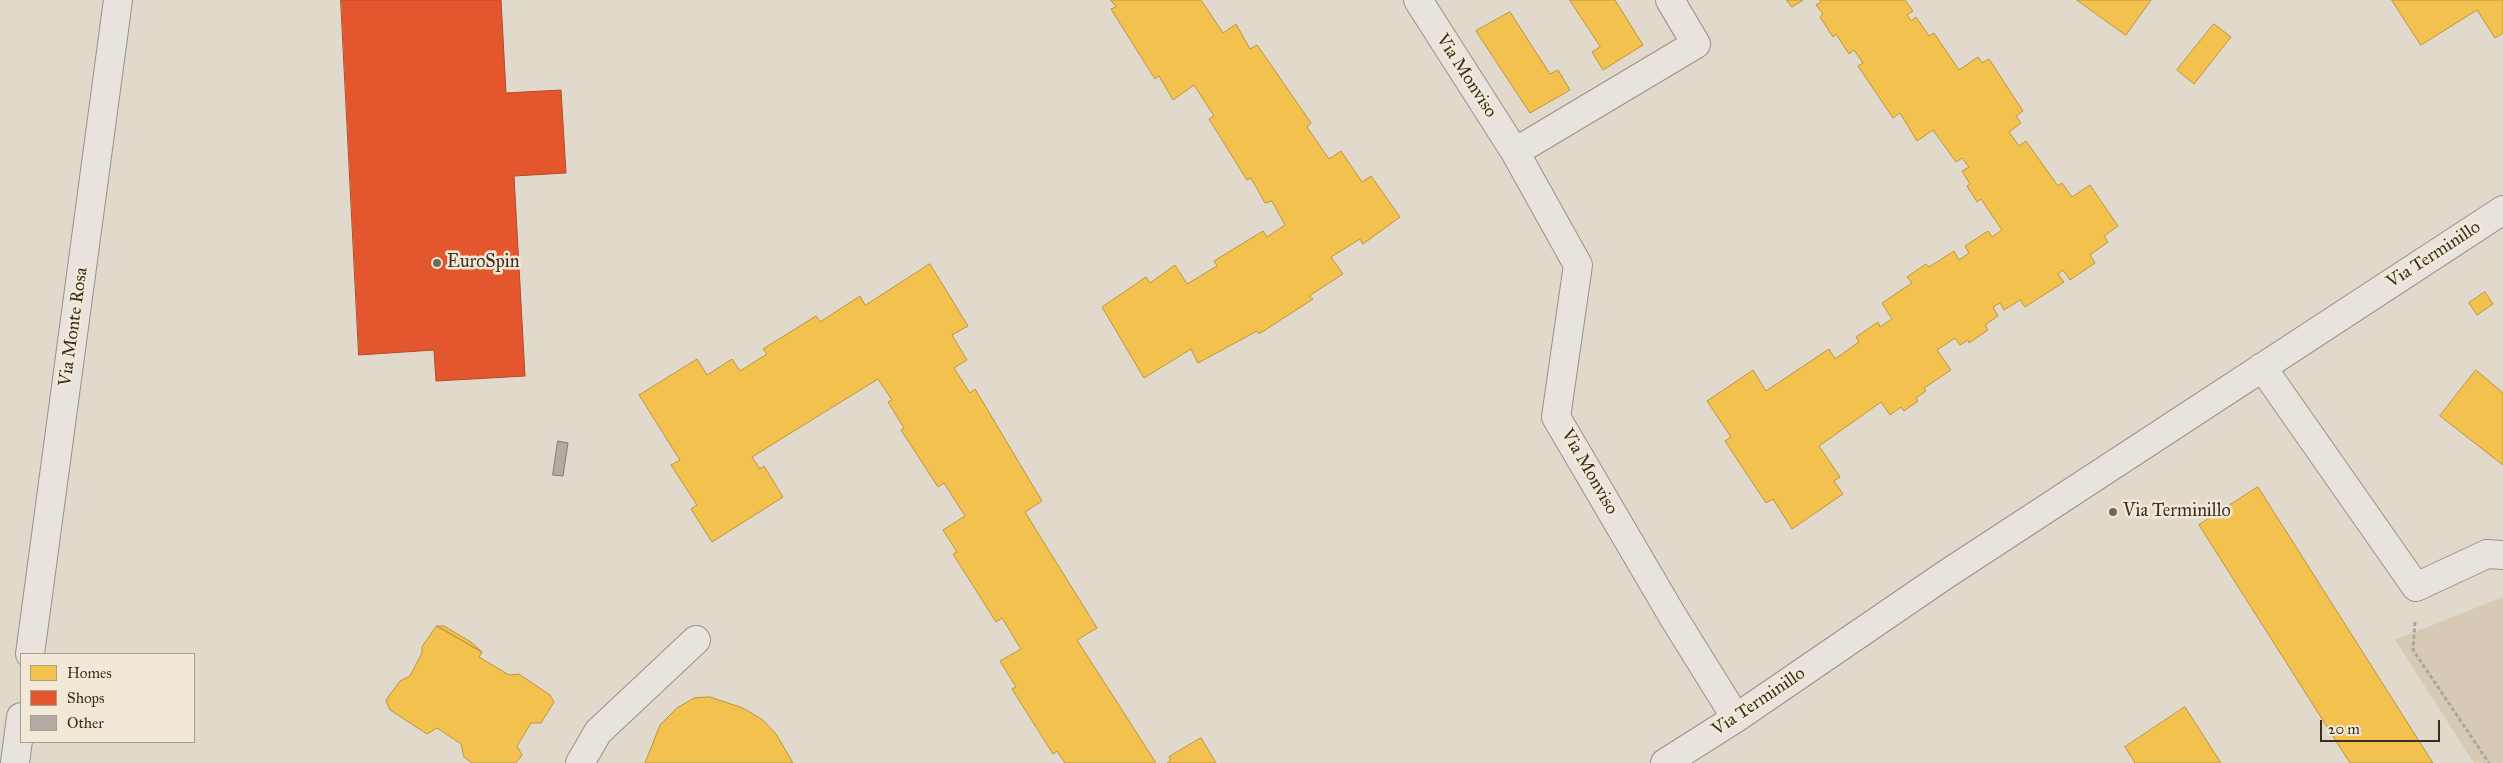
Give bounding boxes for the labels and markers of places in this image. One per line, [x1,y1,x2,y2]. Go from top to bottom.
place label: EuroSpin [447,252,519,274]
marker: EuroSpin [431,257,443,269]
place label: Via Terminillo [2123,501,2231,523]
marker: Via Terminillo [2107,506,2119,518]

